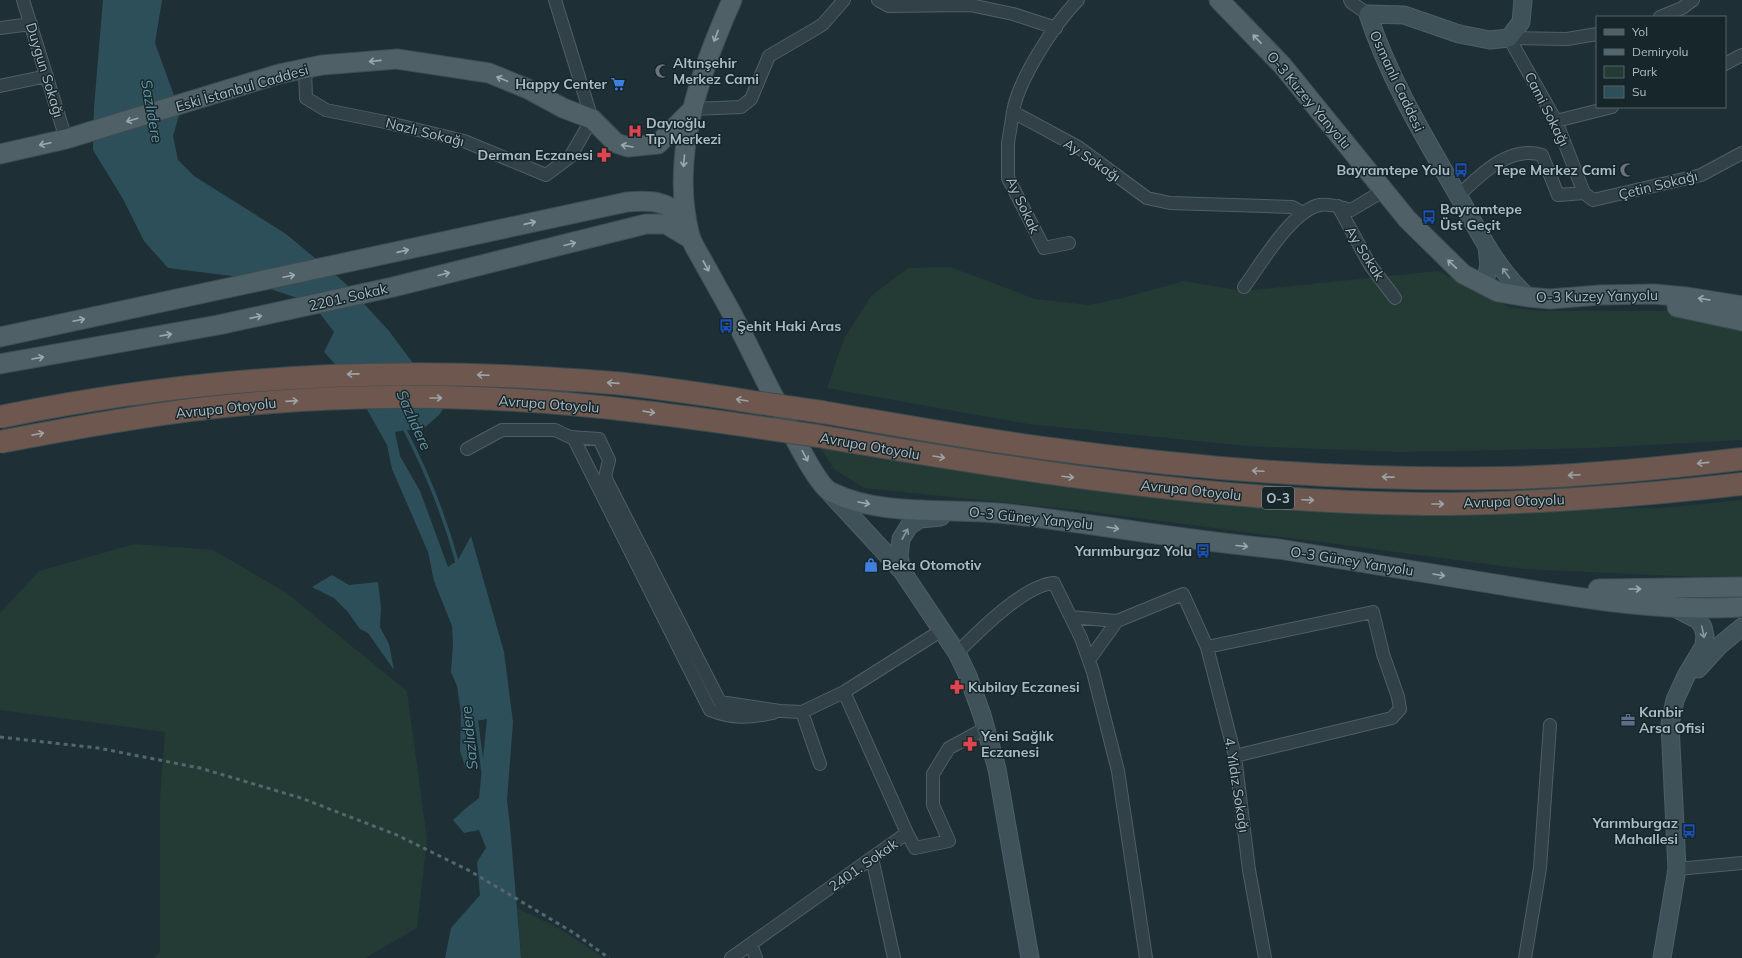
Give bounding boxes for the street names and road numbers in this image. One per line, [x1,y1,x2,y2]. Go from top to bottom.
street label: Duygun Sokağı [22,20,68,120]
street label: Osmanlı Caddesi [1366,28,1428,134]
street label: O-3 Kuzey Yanyolu [1263,47,1355,153]
street label: Eski İstanbul Caddesi [174,60,310,116]
street label: Cami Sokağı [1521,69,1573,149]
street label: Nazlı Sokağı [384,114,466,150]
street label: Ay Sokağı [1060,134,1124,186]
street label: Çetin Sokağı [1617,166,1699,204]
street label: Ay Sokak [1002,174,1044,237]
street label: Ay Sokak [1341,223,1389,284]
street label: 2201. Sokak [307,279,390,315]
street label: O-3 Kuzey Yanyolu [1536,286,1658,306]
street label: Avrupa Otoyolu [498,391,600,417]
street label: Avrupa Otoyolu [175,394,277,422]
street label: Avrupa Otoyolu [819,428,921,464]
street label: Avrupa Otoyolu [1140,476,1242,504]
road number: O-3 [1262,487,1294,509]
street label: Avrupa Otoyolu [1463,490,1565,512]
street label: O-3 Güney Yanyolu [968,503,1094,533]
street label: O-3 Güney Yanyolu [1289,542,1415,580]
street label: 4. Yıldız Sokağı [1221,736,1253,834]
street label: 2401. Sokak [825,834,902,895]

